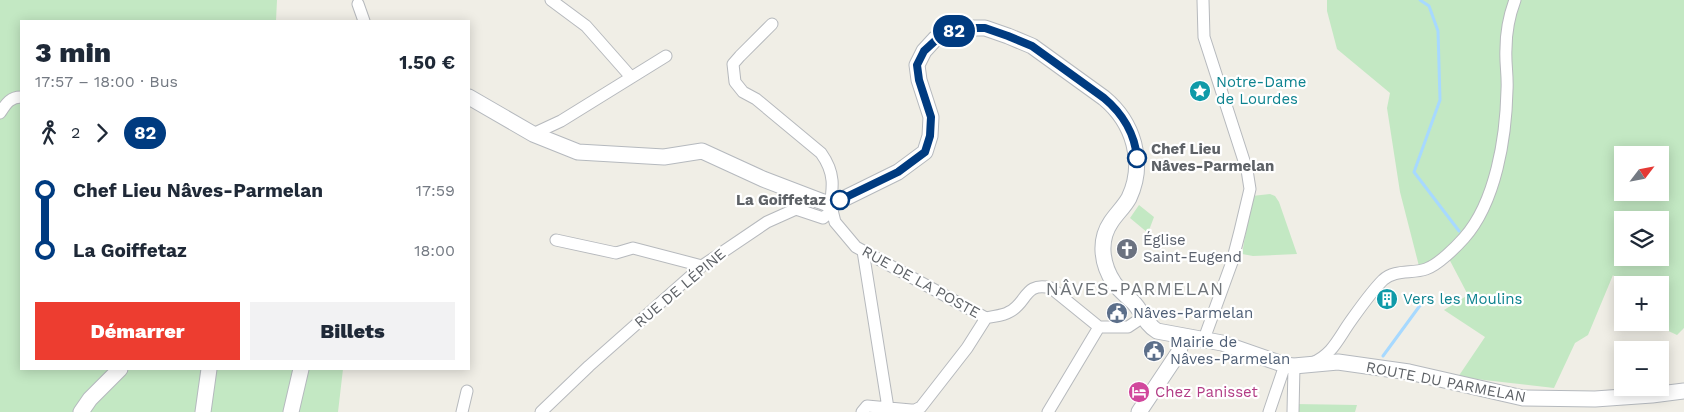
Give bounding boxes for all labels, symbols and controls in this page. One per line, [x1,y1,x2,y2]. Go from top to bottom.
line badge: 82 [932,15,976,47]
text: 82 [943,20,965,41]
text: 3 min [35,36,111,69]
text: 1.50 € [399,51,455,74]
text: 17:57 – 18:00 · Bus [35,72,178,91]
place label: Notre-Dame de Lourdes [1216,73,1306,108]
place icon: Notre-Dame de Lourdes [1188,79,1212,103]
icon: walk [35,119,63,147]
icon: forward [88,119,116,147]
text: 82 [134,122,156,143]
text: 2 [71,123,80,142]
place label: Chef Lieu Nâves-Parmelan [1151,140,1274,175]
north arrow [1614,146,1669,201]
map controls [1614,146,1669,396]
marker: Chef Lieu Nâves-Parmelan [1127,148,1147,168]
text: Chef Lieu Nâves-Parmelan [73,179,323,202]
text: 17:59 [416,181,455,200]
marker: La Goiffetaz [830,190,850,210]
place label: La Goiffetaz [736,191,826,209]
button: layers [1614,211,1669,266]
place label: Église Saint-Eugend [1143,231,1242,266]
church icon: Église Saint-Eugend [1115,237,1139,261]
text: La Goiffetaz [73,239,187,262]
text: 18:00 [414,241,455,260]
street label: RUE DE LA POSTE [859,242,983,322]
street label: RUE DE LÉPINE [631,245,729,331]
button: + [1614,276,1669,331]
district label: NÂVES-PARMELAN [1046,278,1224,299]
building icon: Vers les Moulins [1375,287,1399,311]
place label: Vers les Moulins [1403,290,1523,308]
public building icon: Nâves-Parmelan [1105,301,1129,325]
button: Démarrer [35,302,240,360]
button: Billets [250,302,455,360]
place label: Nâves-Parmelan [1133,304,1253,322]
place label: Mairie de Nâves-Parmelan [1170,333,1290,368]
public building icon: Mairie de Nâves-Parmelan [1142,339,1166,363]
button: − [1614,341,1669,396]
street label: ROUTE DU PARMELAN [1364,358,1528,406]
hotel icon: Chez Panisset [1127,380,1151,404]
place label: Chez Panisset [1155,383,1259,401]

